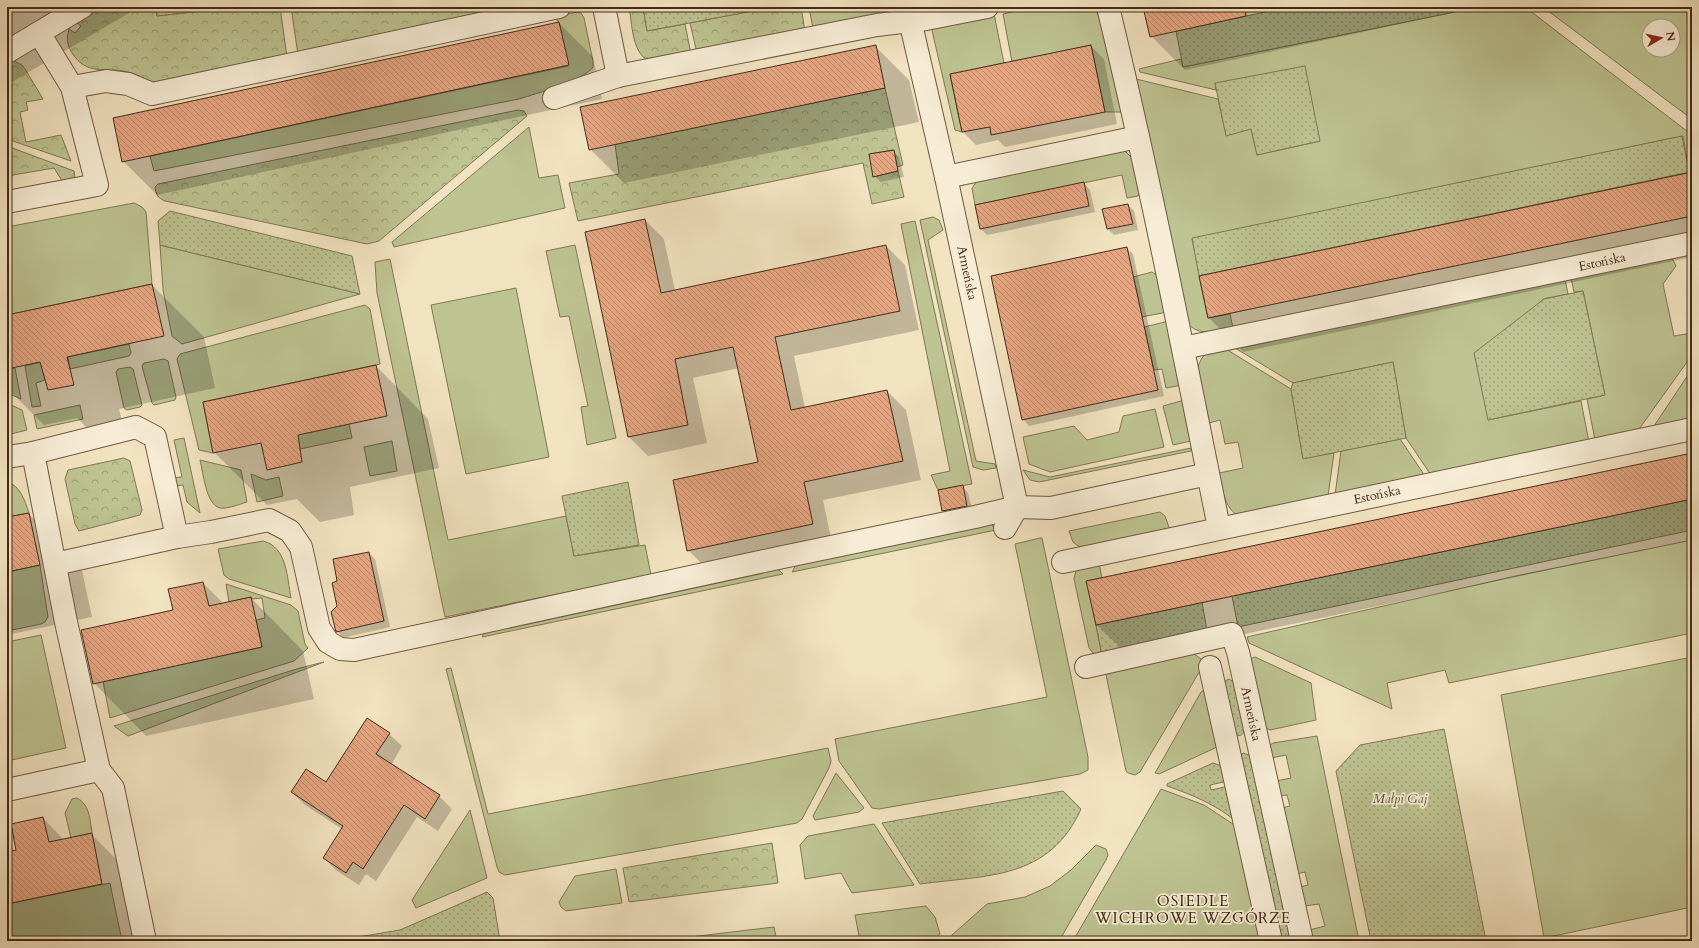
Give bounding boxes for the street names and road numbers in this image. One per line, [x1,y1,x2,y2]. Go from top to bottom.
street label: Armeńska [952,244,982,302]
street label: Estońska [1577,248,1628,276]
street label: Estońska [1352,481,1403,509]
street label: Armeńska [1236,685,1266,743]

